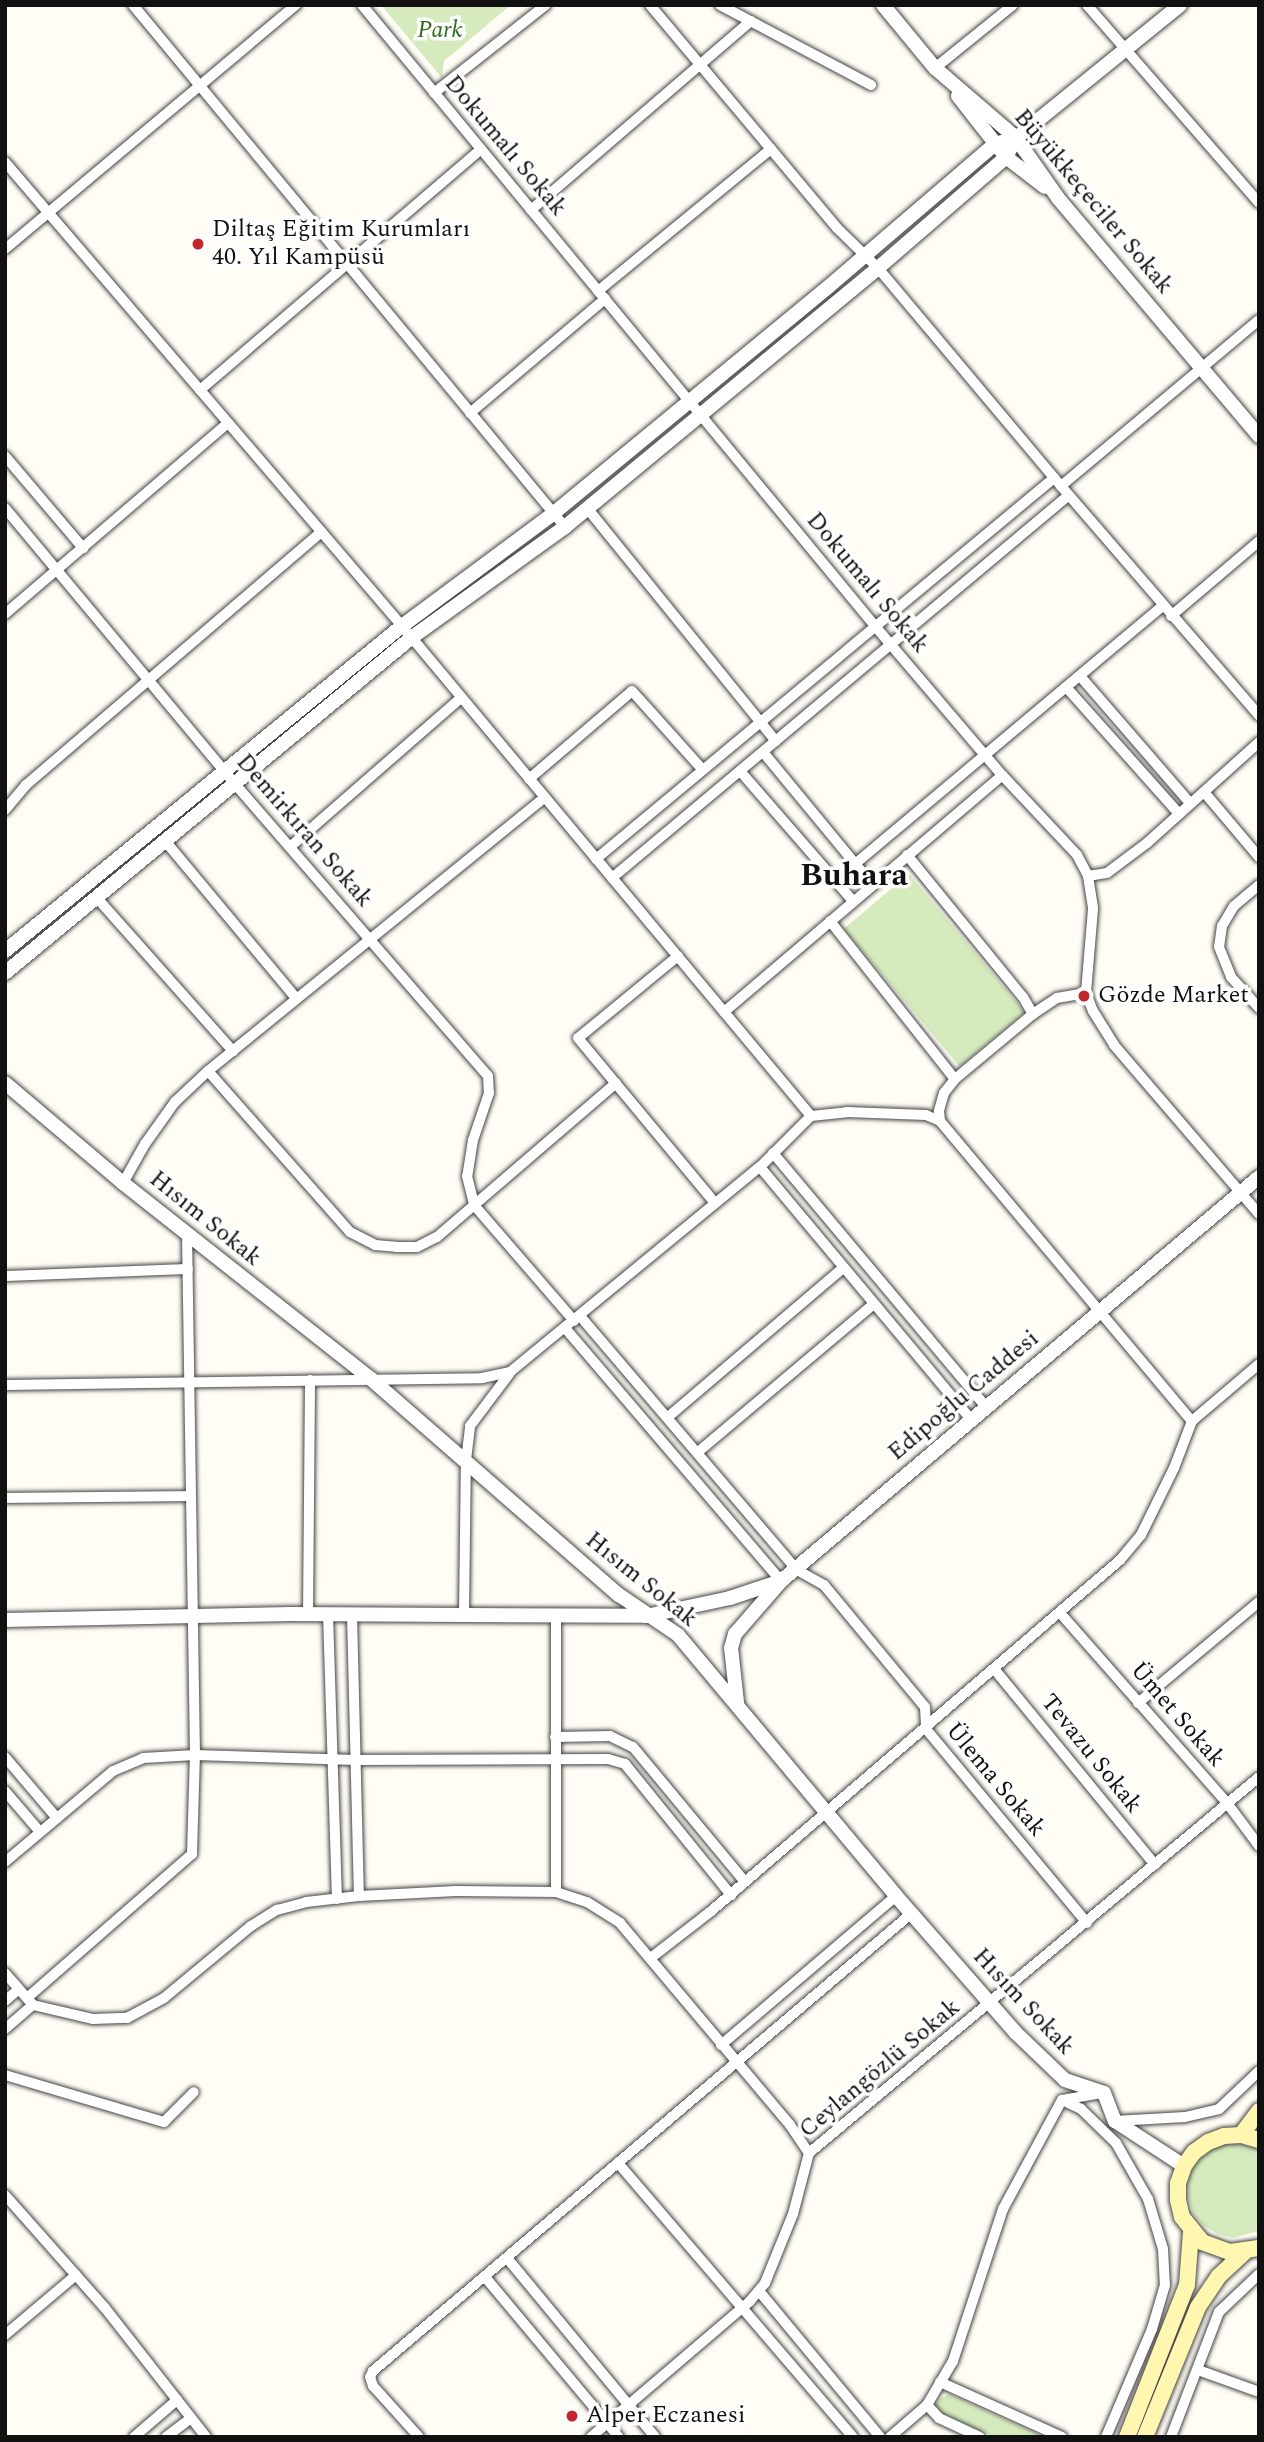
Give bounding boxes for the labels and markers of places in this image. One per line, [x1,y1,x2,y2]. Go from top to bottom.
place label: Diltaş Eğitim Kurumları 40. Yıl Kampüsü [212,216,470,272]
marker: Diltaş Eğitim Kurumları 40. Yıl Kampüsü [190,236,206,252]
place label: Gözde Market [1098,982,1249,1010]
marker: Gözde Market [1076,988,1092,1004]
place label: Alper Eczanesi [586,2402,746,2430]
marker: Alper Eczanesi [564,2408,580,2424]

